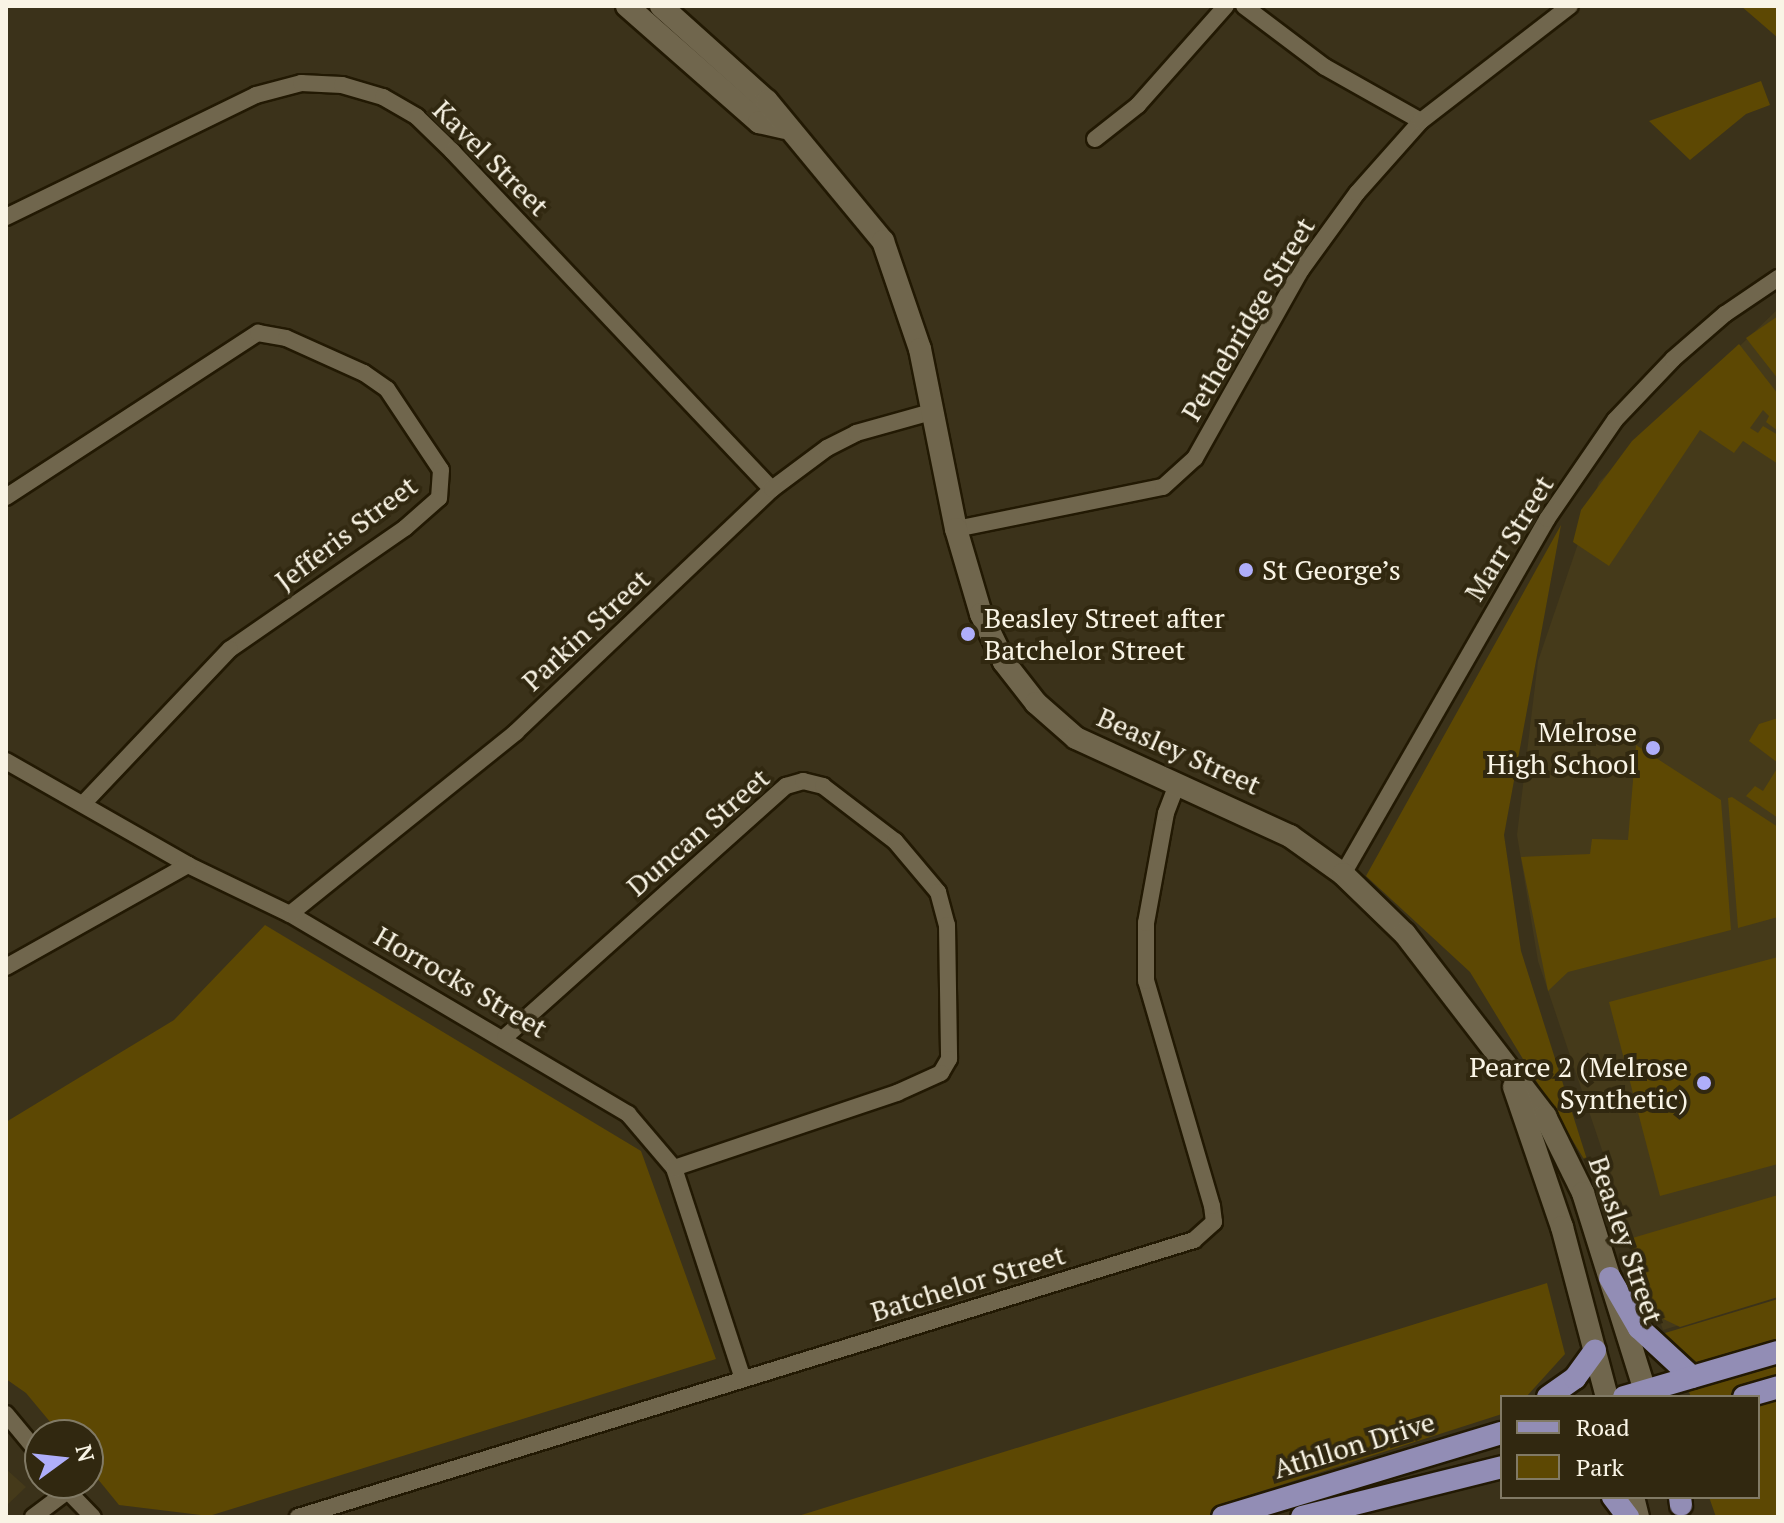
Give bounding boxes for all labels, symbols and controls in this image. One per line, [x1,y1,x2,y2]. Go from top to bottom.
street label: Kavel Street [426,93,556,223]
street label: Pethebridge Street [1174,211,1322,427]
street label: Jefferis Street [268,469,424,597]
street label: Marr Street [1457,469,1561,607]
place label: St George’s [1262,553,1401,587]
marker: St George’s [1237,561,1255,579]
street label: Parkin Street [515,562,657,698]
place label: Beasley Street after Batchelor Street [984,601,1225,667]
marker: Beasley Street after Batchelor Street [959,625,977,643]
street label: Beasley Street [1092,700,1266,802]
place label: Melrose High School [1486,715,1637,781]
marker: Melrose High School [1644,739,1662,757]
street label: Duncan Street [620,761,776,903]
street label: Horrocks Street [369,919,553,1045]
place label: Pearce 2 (Melrose Synthetic) [1469,1050,1688,1116]
marker: Pearce 2 (Melrose Synthetic) [1695,1074,1713,1092]
street label: Beasley Street [1582,1152,1670,1328]
street label: Batchelor Street [867,1237,1069,1329]
legend [1500,1395,1760,1499]
street label: Athllon Drive [1269,1404,1439,1486]
text: Road [1576,1411,1630,1443]
north arrow [24,1419,104,1499]
text: N [70,1441,102,1465]
text: Park [1576,1451,1624,1483]

